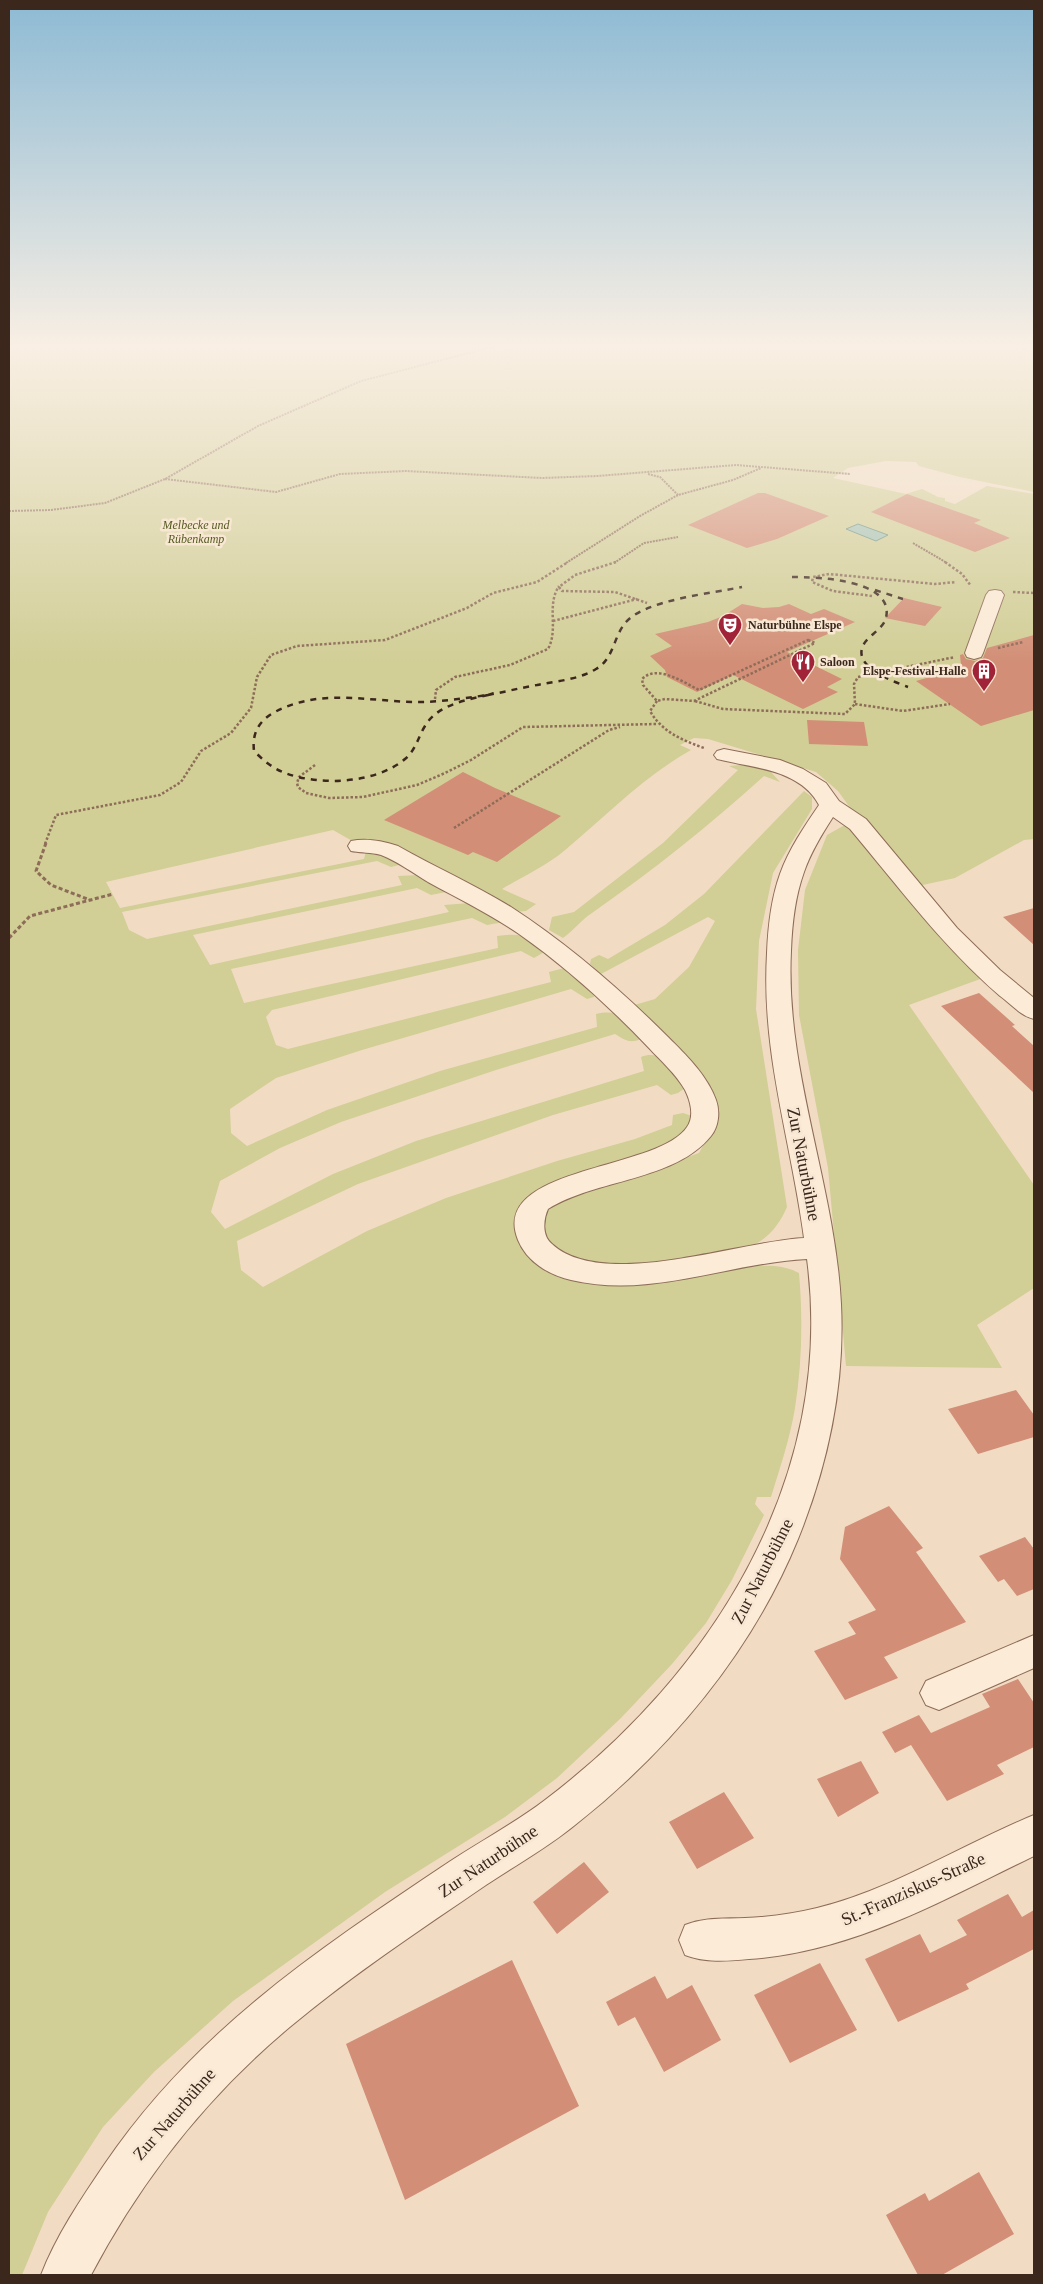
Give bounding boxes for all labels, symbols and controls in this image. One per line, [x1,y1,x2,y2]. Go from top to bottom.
park label: Melbecke und Rübenkamp [162,518,230,546]
theatre icon: Naturbühne Elspe [717,612,743,646]
place label: Naturbühne Elspe [748,618,842,632]
restaurant icon: Saloon [790,649,816,683]
place label: Saloon [820,655,855,669]
building icon: Elspe-Festival-Halle [971,658,997,692]
place label: Elspe-Festival-Halle [863,664,967,678]
street label: Zur Naturbühne [783,1105,825,1223]
street label: Zur Naturbühne [727,1515,797,1627]
street label: Zur Naturbühne [435,1820,541,1902]
street label: St.-Franziskus-Straße [838,1848,988,1930]
street label: Zur Naturbühne [129,2064,219,2164]

